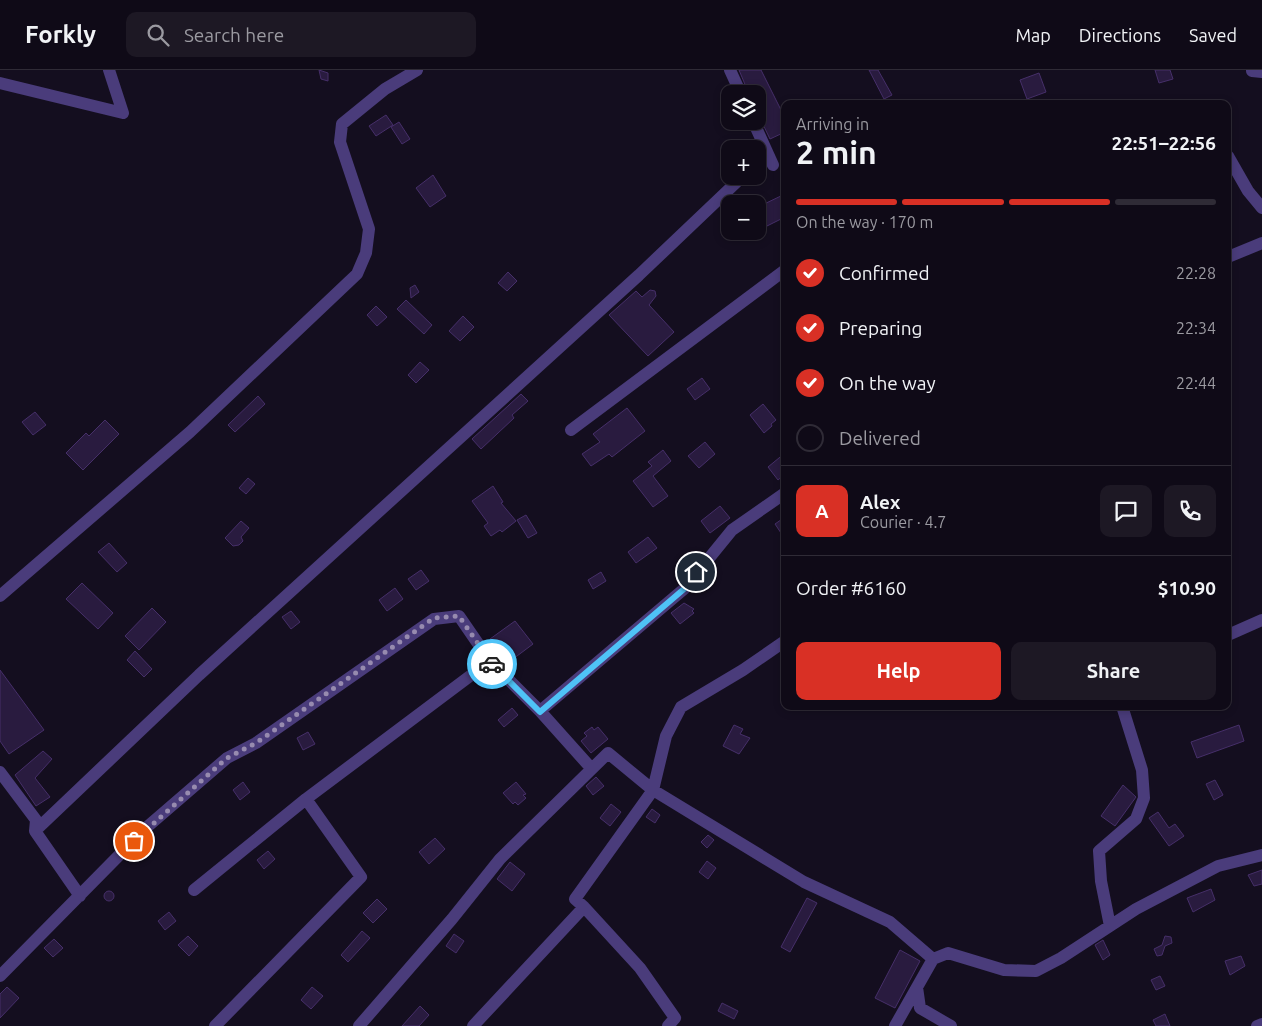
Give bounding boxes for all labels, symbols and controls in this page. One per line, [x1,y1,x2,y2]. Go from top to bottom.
search box [126,12,476,57]
text: Forkly [25,21,96,48]
icon: search [144,21,172,49]
text: Search here [184,24,284,46]
text: Map [1015,25,1051,45]
text: Directions [1079,25,1161,45]
text: Saved [1189,25,1237,45]
map controls [721,85,766,240]
button: layers [721,85,766,130]
text: Arriving in [796,115,869,133]
text: 22:51–22:56 [1111,132,1216,154]
text: 2 min [796,134,877,170]
button: + [721,140,766,185]
button: − [721,195,766,240]
text: On the way · 170 m [796,213,933,231]
icon: check [796,259,824,287]
text: Confirmed [839,262,930,284]
text: 22:28 [1176,264,1216,282]
icon: check [796,314,824,342]
text: Preparing [839,317,923,339]
text: 22:34 [1176,319,1216,337]
icon: check [796,369,824,397]
text: On the way [839,372,936,394]
text: 22:44 [1176,374,1216,392]
text: Delivered [839,427,921,449]
button: chat [1100,485,1152,537]
button: phone [1164,485,1216,537]
text: Alex [860,491,900,513]
text: A [815,500,829,522]
text: Courier · 4.7 [860,513,946,531]
pin [675,551,717,593]
icon: home [682,558,710,586]
text: Order #6160 [796,577,906,599]
text: $10.90 [1158,577,1216,599]
courier [467,639,517,689]
button: Help [796,642,1001,700]
button: Share [1011,642,1216,700]
icon: car [478,650,506,678]
pin [113,820,155,862]
icon: bag [120,827,148,855]

